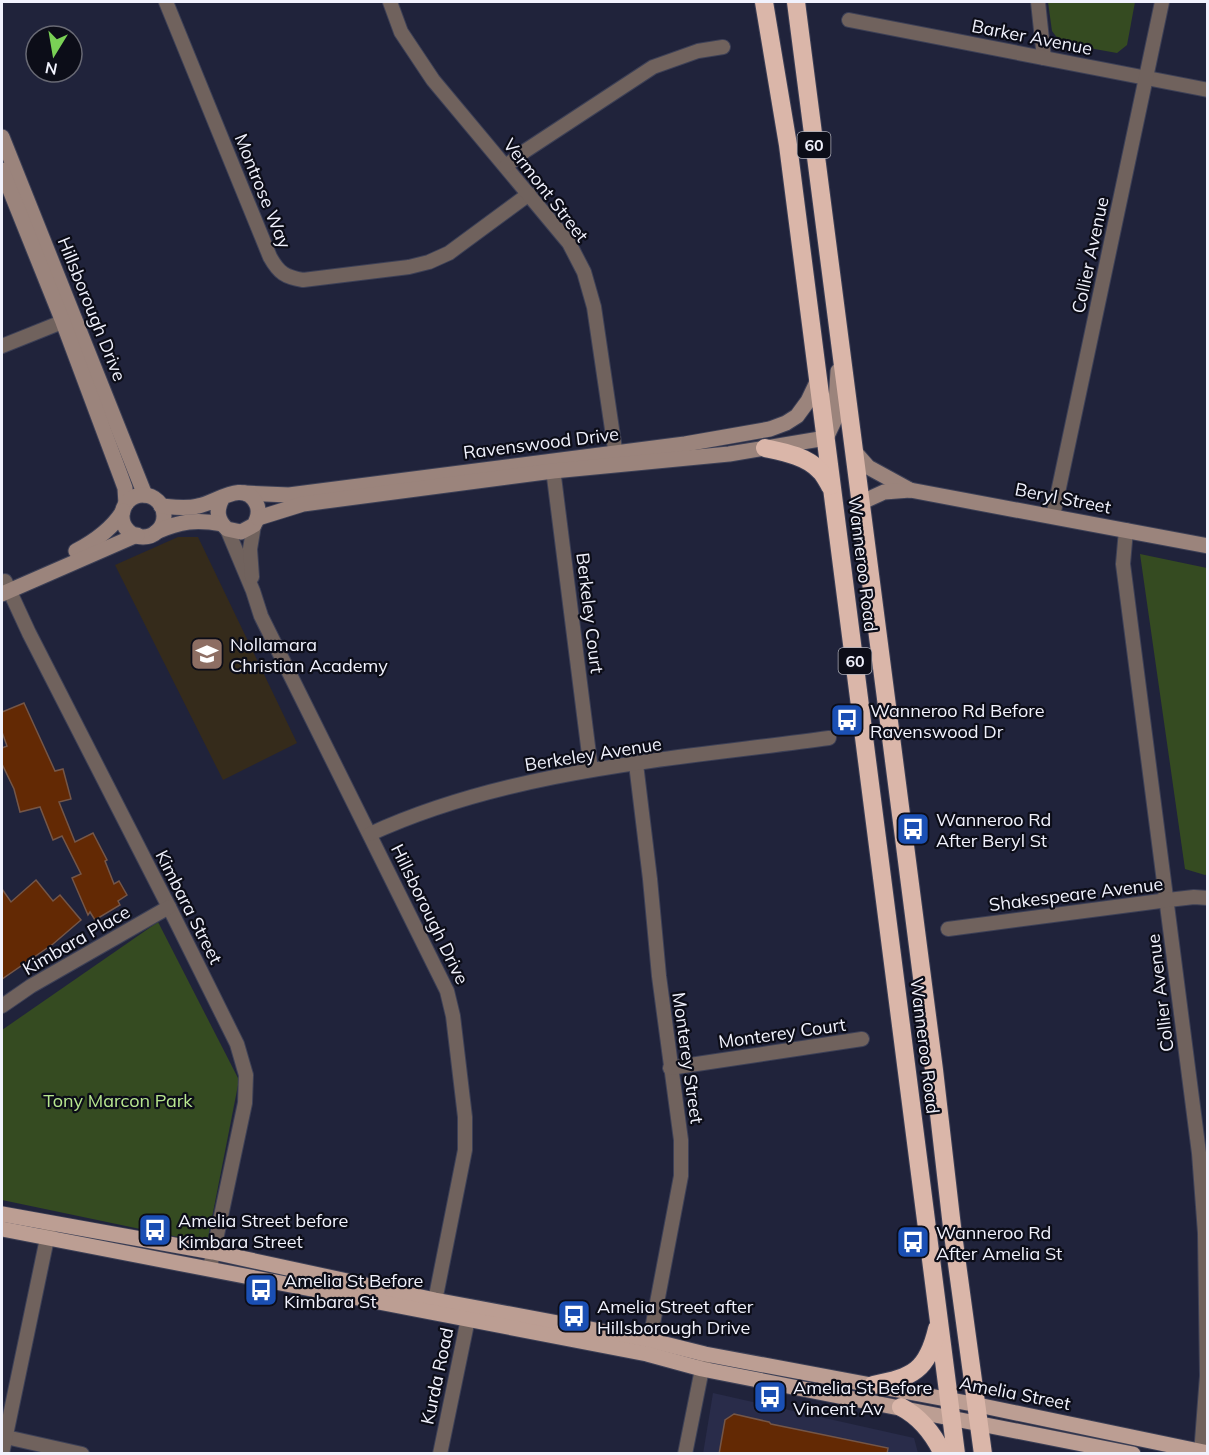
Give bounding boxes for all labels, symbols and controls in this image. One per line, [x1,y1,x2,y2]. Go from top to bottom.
street label: Barker Avenue [970,14,1094,60]
north arrow [24,24,84,84]
text: N [43,58,59,80]
street label: Montrose Way [229,130,297,252]
road number: 60 [798,132,830,158]
street label: Vermont Street [498,134,594,246]
street label: Collier Avenue [1066,195,1114,315]
street label: Hillsborough Drive [53,234,131,384]
street label: Ravenswood Drive [462,422,620,464]
street label: Beryl Street [1013,477,1113,519]
street label: Wanneroo Road [843,495,883,633]
street label: Berkeley Court [571,551,609,675]
place label: Nollamara Christian Academy [230,633,388,677]
school or university icon: Nollamara Christian Academy [189,636,225,672]
road number: 60 [838,648,872,674]
place label: Wanneroo Rd Before Ravenswood Dr [870,699,1044,743]
bus stop icon: Wanneroo Rd Before Ravenswood Dr [829,702,865,738]
street label: Berkeley Avenue [523,732,663,776]
place label: Wanneroo Rd After Beryl St [936,808,1051,852]
bus stop icon: Wanneroo Rd After Beryl St [895,811,931,847]
street label: Hillsborough Drive [386,840,474,988]
street label: Kimbara Street [150,846,228,968]
street label: Shakespeare Avenue [988,872,1164,916]
street label: Kimbara Place [18,900,134,980]
street label: Collier Avenue [1141,933,1179,1053]
street label: Wanneroo Road [905,977,945,1115]
street label: Monterey Street [667,991,709,1125]
street label: Monterey Court [717,1013,847,1053]
park label: Tony Marcon Park [43,1089,193,1112]
place label: Amelia Street before Kimbara Street [178,1209,348,1253]
bus stop icon: Amelia Street before Kimbara Street [137,1212,173,1248]
place label: Wanneroo Rd After Amelia St [936,1221,1062,1265]
bus stop icon: Wanneroo Rd After Amelia St [895,1224,931,1260]
place label: Amelia St Before Kimbara St [284,1269,423,1313]
bus stop icon: Amelia St Before Kimbara St [243,1272,279,1308]
place label: Amelia Street after Hillsborough Drive [597,1295,754,1339]
bus stop icon: Amelia Street after Hillsborough Drive [556,1298,592,1334]
street label: Kurda Road [416,1325,458,1427]
street label: Amelia Street [958,1371,1072,1415]
place label: Amelia St Before Vincent Av [793,1376,932,1420]
bus stop icon: Amelia St Before Vincent Av [752,1379,788,1415]

